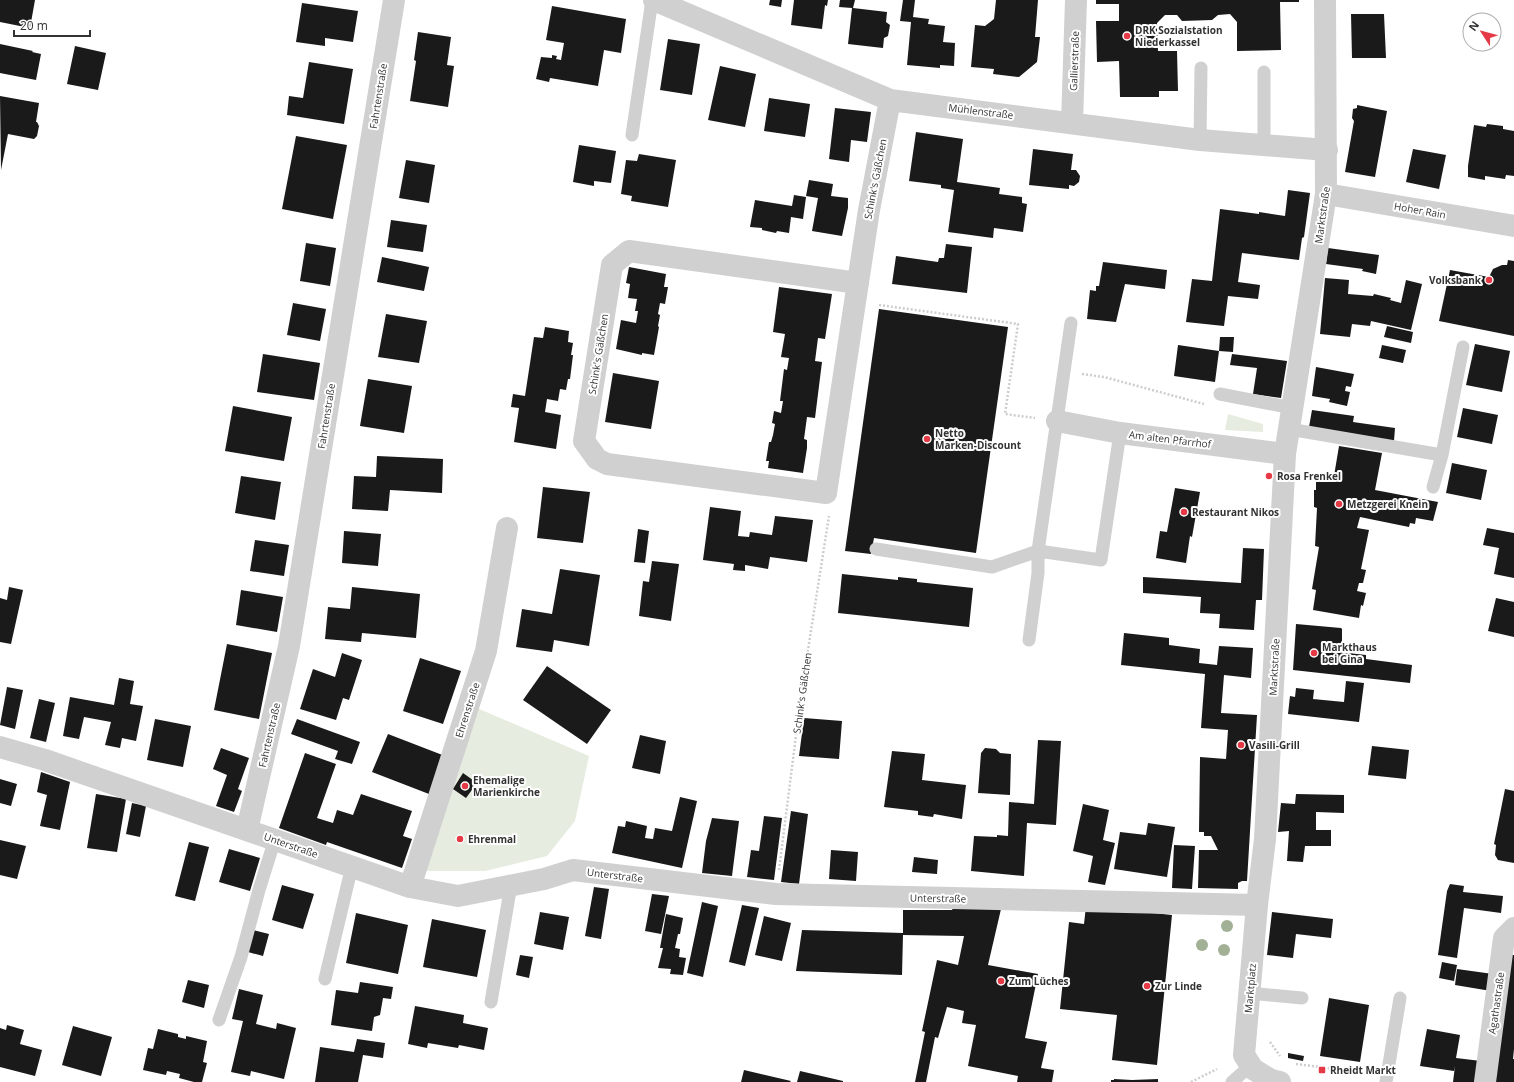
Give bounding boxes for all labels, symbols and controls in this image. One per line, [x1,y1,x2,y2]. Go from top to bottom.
scale bar [14,12,90,38]
north arrow [1462,12,1502,52]
text: 20 m [20,17,48,34]
text: N [1465,18,1482,34]
place label: DRK Sozialstation Niederkassel [1135,23,1222,49]
street label: Gallierstraße [1066,30,1082,91]
marker: DRK Sozialstation Niederkassel [1122,31,1132,41]
street label: Fahrtenstraße [366,62,390,130]
street label: Mühlenstraße [948,100,1015,122]
street label: Schink's Gäßchen [860,138,890,220]
street label: Marktstraße [1311,185,1333,244]
street label: Hoher Rain [1393,199,1447,221]
place label: Volksbank [1429,273,1482,287]
marker: Volksbank [1484,275,1494,285]
street label: Schink's Gäßchen [585,313,611,395]
street label: Fahrtenstraße [314,382,338,450]
place label: Netto Marken-Discount [935,426,1022,452]
street label: Am alten Pfarrhof [1128,427,1213,451]
marker: Netto Marken-Discount [922,434,932,444]
place label: Rosa Frenkel [1277,469,1341,483]
marker: Rosa Frenkel [1264,471,1274,481]
place label: Metzgerei Knein [1347,497,1428,511]
marker: Metzgerei Knein [1334,499,1344,509]
place label: Restaurant Nikos [1192,505,1279,519]
marker: Restaurant Nikos [1179,507,1189,517]
street label: Marktstraße [1266,638,1283,696]
place label: Markthaus bei Gina [1322,640,1377,666]
marker: Markthaus bei Gina [1309,648,1319,658]
street label: Schink's Gäßchen [789,652,815,734]
street label: Ehrenstraße [451,680,483,739]
street label: Fahrtenstraße [255,701,283,769]
place label: Vasili-Grill [1249,738,1300,752]
marker: Vasili-Grill [1236,740,1246,750]
place label: Ehemalige Marienkirche [473,773,540,799]
marker: Ehemalige Marienkirche [460,781,470,791]
street label: Unterstraße [262,829,320,861]
place label: Ehrenmal [468,832,516,846]
marker: Ehrenmal [455,834,465,844]
street label: Unterstraße [586,865,644,885]
street label: Unterstraße [910,891,967,905]
street label: Marktplatz [1241,962,1259,1013]
street label: Agathastraße [1485,971,1507,1035]
place label: Zum Lüches [1009,974,1069,988]
marker: Zum Lüches [996,976,1006,986]
place label: Zur Linde [1155,979,1202,993]
marker: Zur Linde [1142,981,1152,991]
place label: Rheidt Markt [1330,1063,1397,1077]
marker: Rheidt Markt [1317,1065,1327,1075]

